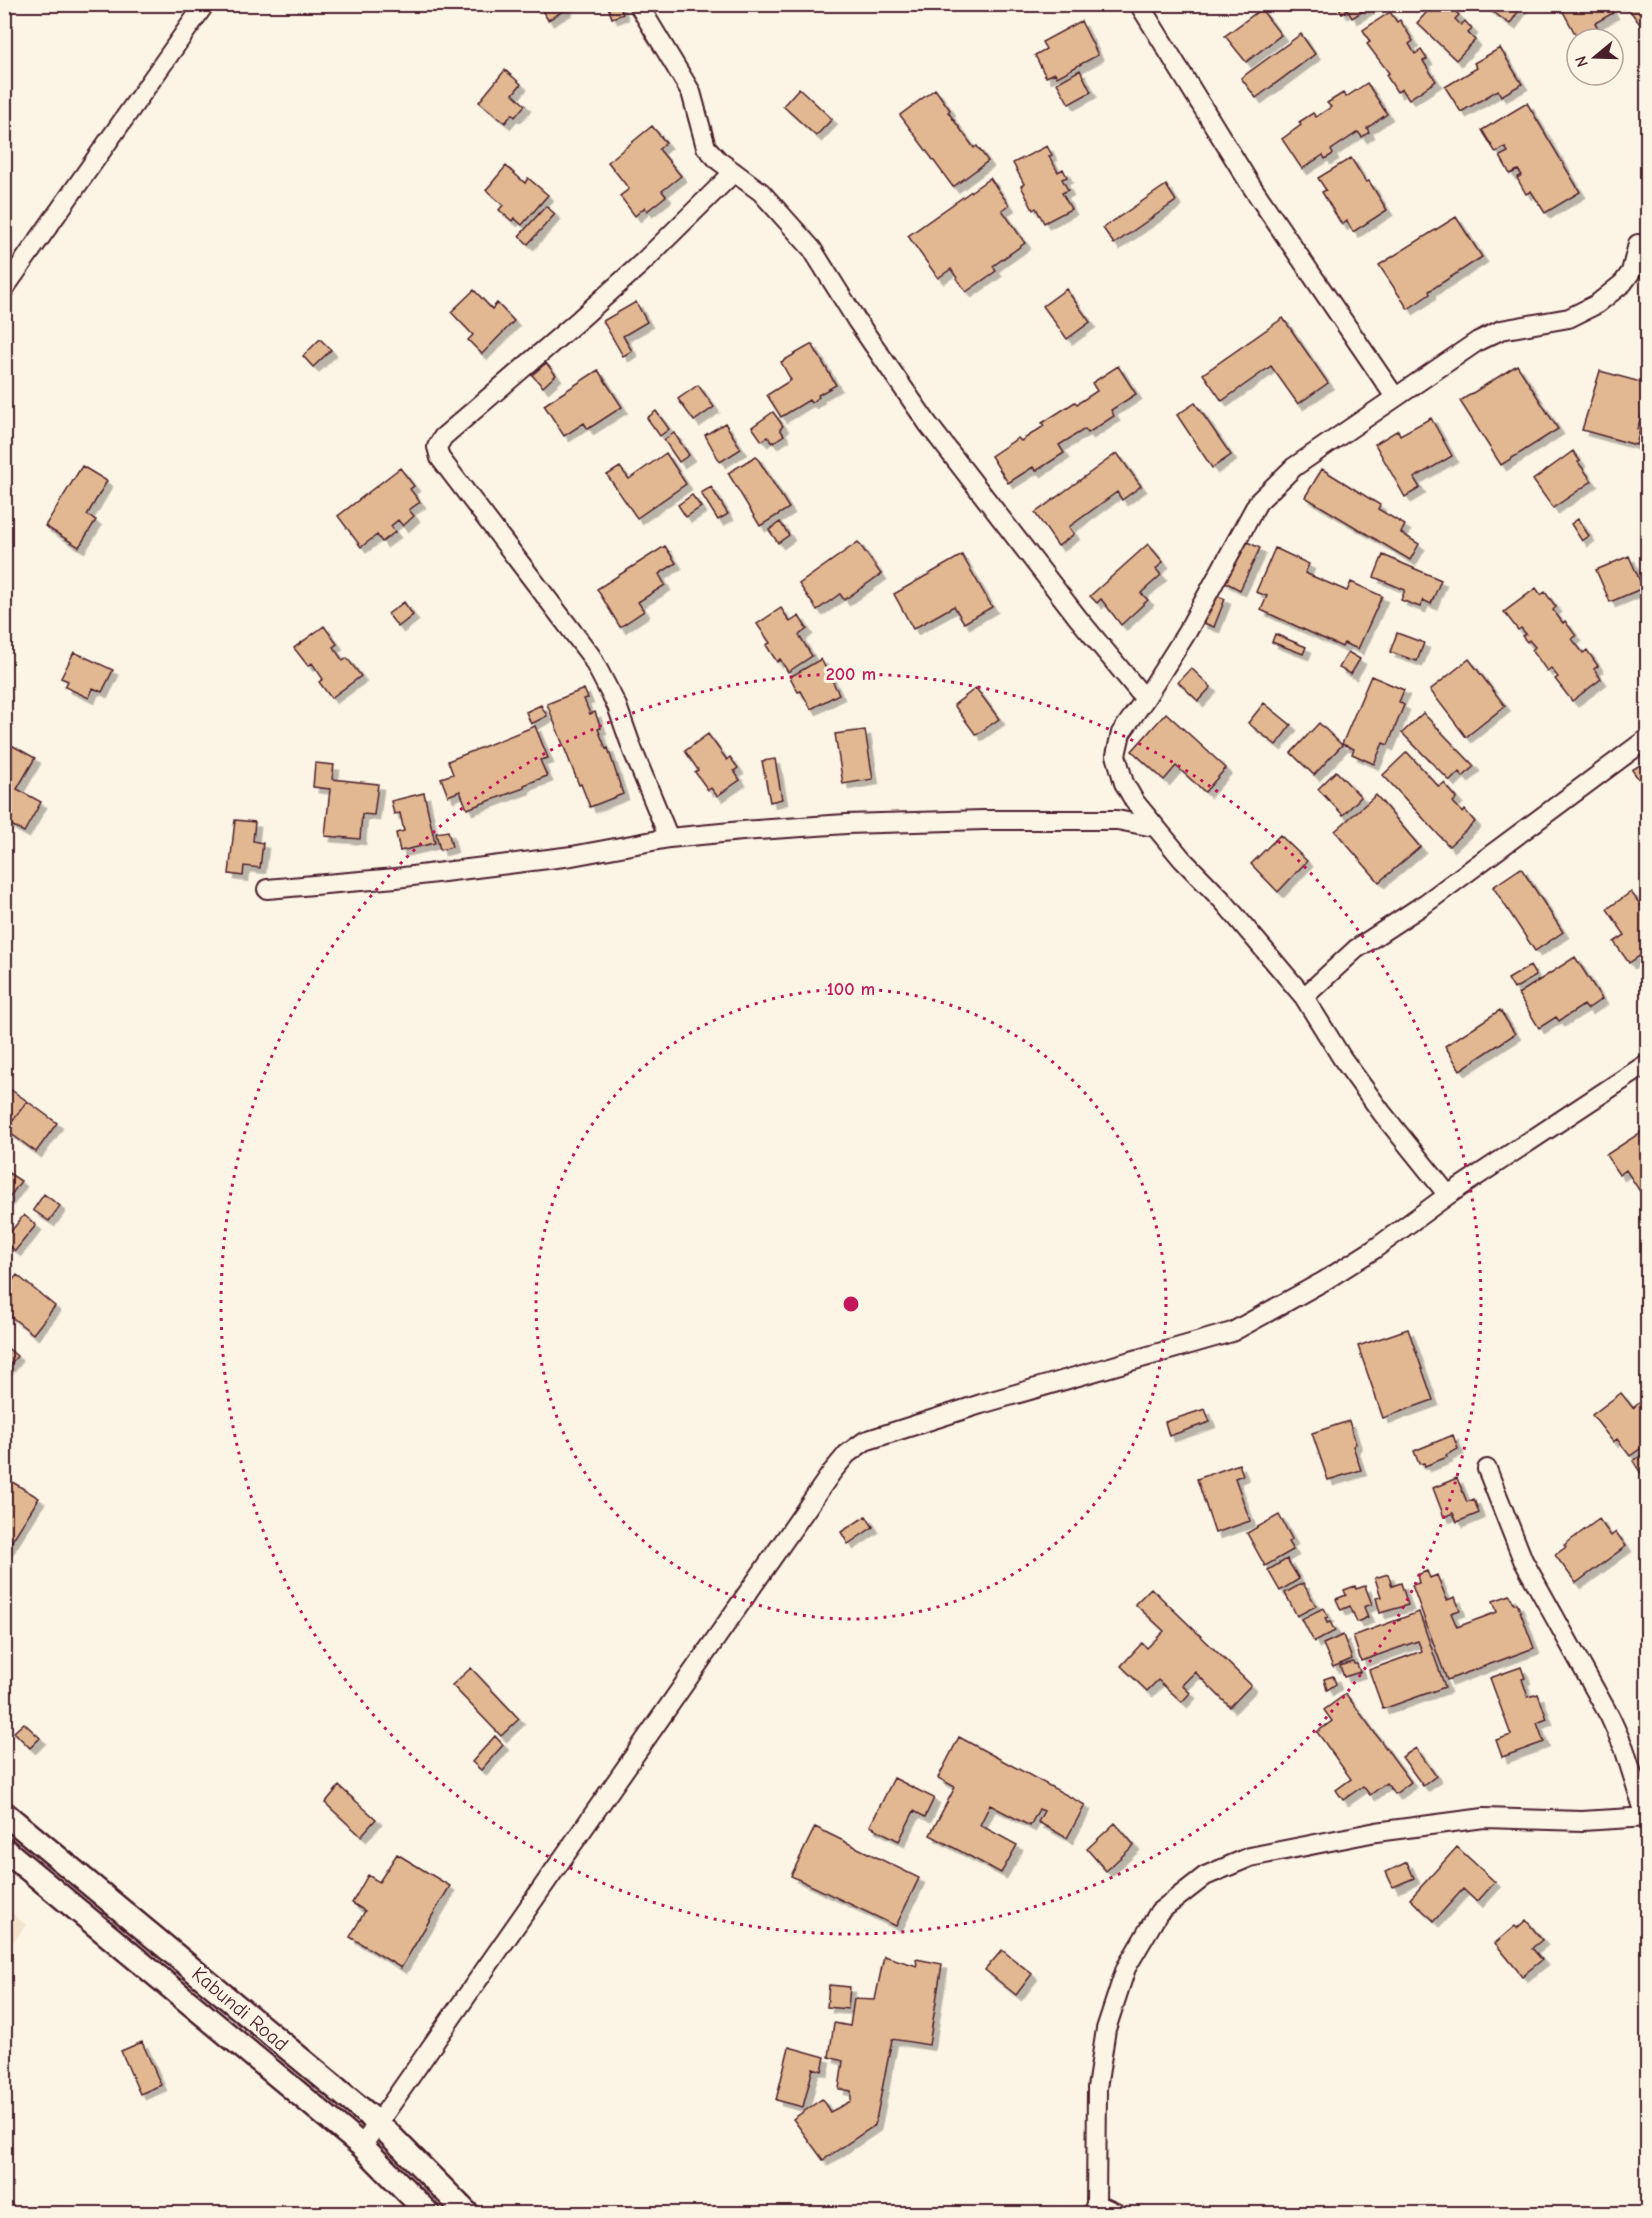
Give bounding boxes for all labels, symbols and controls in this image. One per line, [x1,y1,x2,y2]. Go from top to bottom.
north arrow [1565,27,1625,87]
text: N [1572,54,1592,69]
text: 200 m [826,664,876,685]
text: 100 m [827,979,875,1000]
centre of rings [841,1294,861,1314]
street label: Kabundi Road [187,1962,293,2056]

